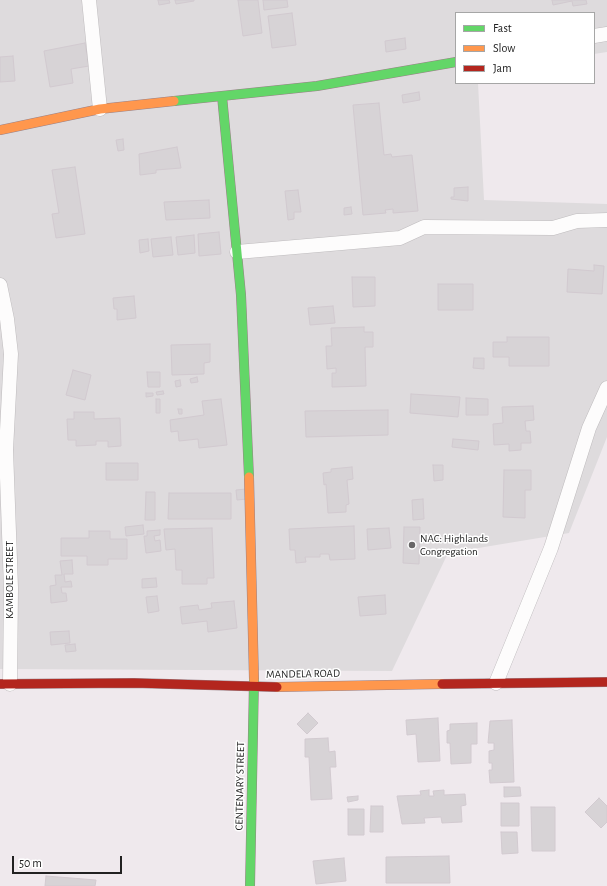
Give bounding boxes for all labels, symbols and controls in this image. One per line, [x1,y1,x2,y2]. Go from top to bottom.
legend [455,12,595,84]
text: Fast [493,22,512,34]
text: Slow [493,42,515,54]
text: Jam [493,62,512,74]
place label: NAC: Highlands Congregation [420,532,488,558]
marker: NAC: Highlands Congregation [407,540,417,550]
street label: KAMBOLE STREET [3,541,17,619]
street label: MANDELA ROAD [266,667,340,681]
street label: CENTENARY STREET [233,741,247,831]
scale bar [14,848,124,874]
text: 50 m [19,857,42,869]

